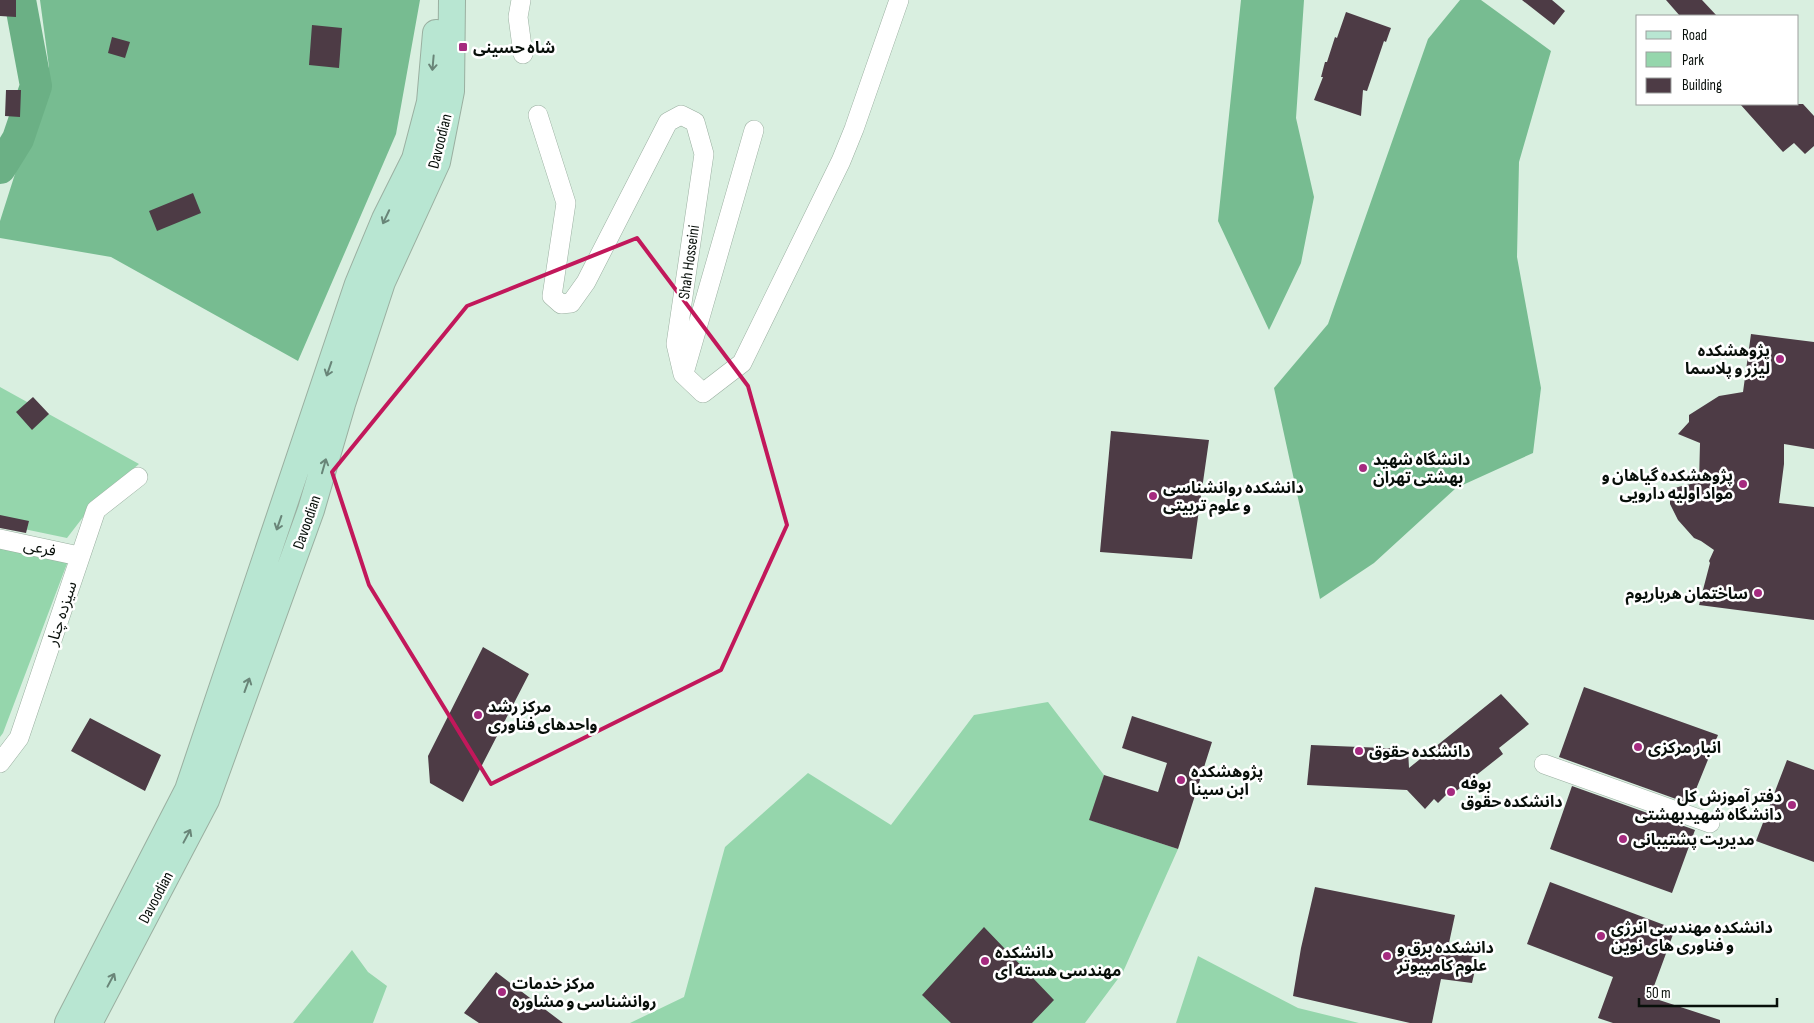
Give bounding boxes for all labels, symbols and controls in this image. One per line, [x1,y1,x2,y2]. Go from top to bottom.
legend [1636,15,1799,105]
text: Road [1682,26,1707,45]
place label: شاه حسینی [473,39,555,58]
marker: شاه حسینی [457,41,469,53]
text: Park [1682,51,1704,70]
one-way arrow [428,55,438,71]
text: Building [1682,76,1722,95]
street label: Davoodian [424,112,456,171]
one-way arrow [381,209,390,224]
street label: Shah Hosseini [675,224,704,300]
place label: پژوهشکده لیزر و پلاسما [1685,342,1770,379]
marker: پژوهشکده لیزر و پلاسما [1774,353,1786,365]
one-way arrow [324,360,333,376]
place label: دانشگاه شهید بهشتی تهران [1373,451,1470,488]
one-way arrow [320,459,330,475]
marker: دانشگاه شهید بهشتی تهران [1357,462,1369,474]
place label: پژوهشکده گیاهان و مواد اولیه دارویی [1602,467,1733,504]
marker: پژوهشکده گیاهان و مواد اولیه دارویی [1737,478,1749,490]
place label: دانشکده روانشناسی و علوم تربیتی [1163,479,1304,517]
marker: دانشکده روانشناسی و علوم تربیتی [1147,490,1159,502]
street label: Davoodian [289,493,325,552]
one-way arrow [274,515,283,531]
street label: فرعی [22,536,58,561]
street label: سیزده چنار [43,579,82,649]
place label: ساختمان هرباریوم [1626,585,1748,605]
marker: ساختمان هرباریوم [1752,587,1764,599]
one-way arrow [243,678,252,694]
place label: مرکز رشد واحدهای فناوری [488,698,598,735]
marker: مرکز رشد واحدهای فناوری [472,709,484,721]
place label: انبار مرکزی [1648,739,1721,758]
marker: انبار مرکزی [1632,741,1644,753]
place label: دانشکده حقوق [1369,743,1471,762]
marker: دانشکده حقوق [1353,745,1365,757]
place label: پژوهشکده ابن سینا [1191,763,1263,800]
marker: پژوهشکده ابن سینا [1175,774,1187,786]
place label: بوفه دانشکده حقوق [1461,775,1563,812]
marker: بوفه دانشکده حقوق [1445,786,1457,798]
place label: دفتر آموزش کل دانشگاه شهیدبهشتی [1635,787,1782,825]
marker: دفتر آموزش کل دانشگاه شهیدبهشتی [1786,799,1798,811]
one-way arrow [183,829,192,844]
place label: مدیریت پشتیبانی [1633,831,1755,850]
marker: مدیریت پشتیبانی [1617,833,1629,845]
street label: Davoodian [135,869,178,927]
place label: دانشکده مهندسی انرژی و فناوری های نوین [1611,919,1773,956]
marker: دانشکده مهندسی انرژی و فناوری های نوین [1595,930,1607,942]
place label: دانشکده برق و علوم کامپیوتر [1396,939,1494,977]
place label: دانشکده مهندسی هسته ای [995,944,1121,981]
marker: دانشکده برق و علوم کامپیوتر [1381,950,1393,962]
marker: دانشکده مهندسی هسته ای [979,955,991,967]
one-way arrow [107,973,117,988]
place label: مرکز خدمات روانشناسی و مشاوره [512,975,657,1012]
scale bar [1639,976,1776,1008]
text: 50 m [1646,984,1671,1003]
marker: مرکز خدمات روانشناسی و مشاوره [496,986,508,998]

